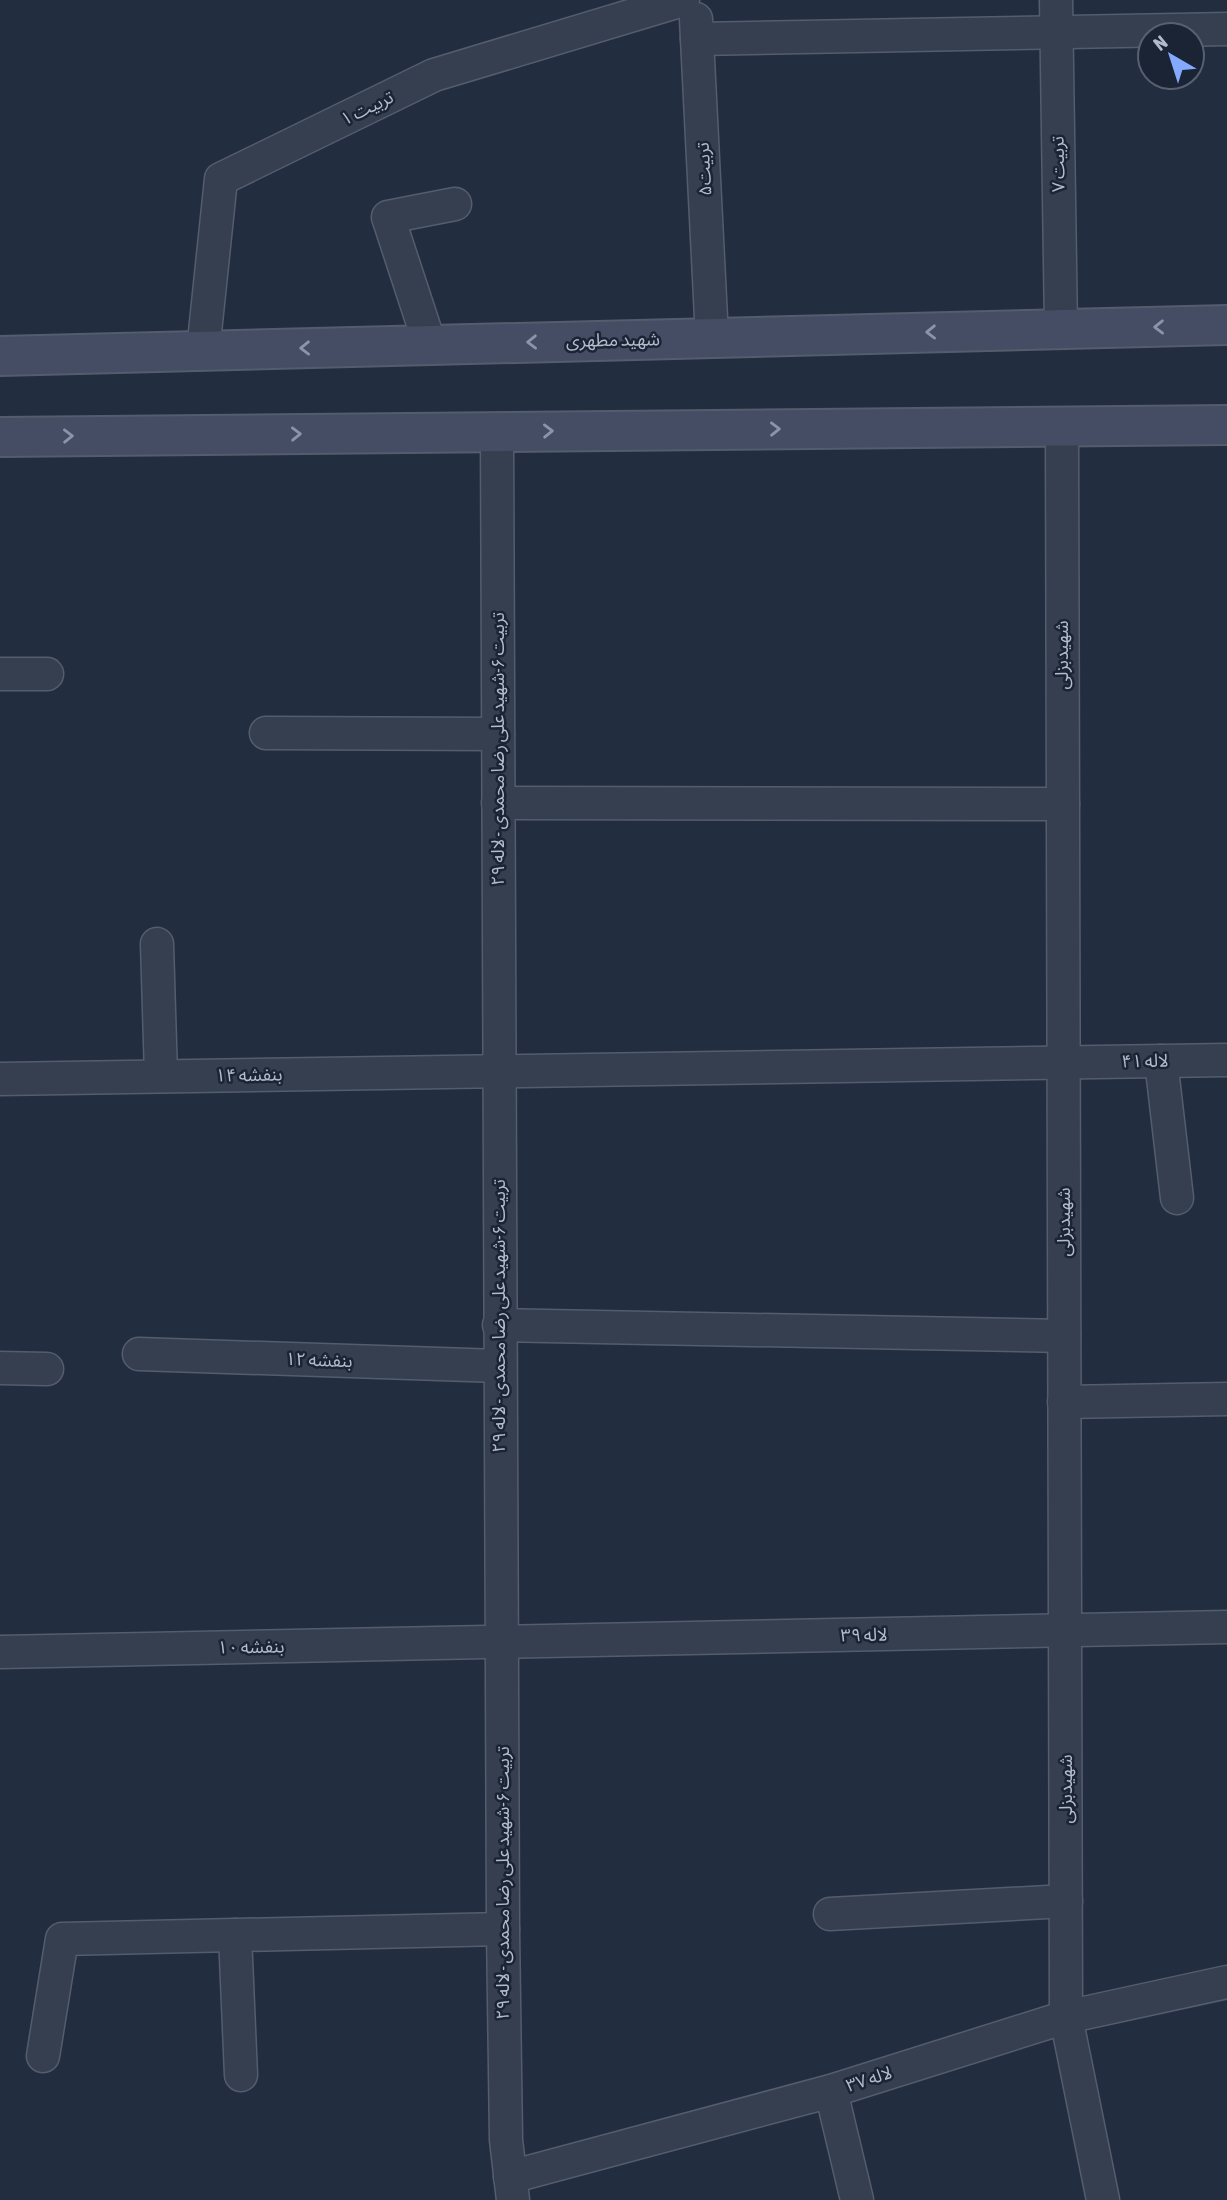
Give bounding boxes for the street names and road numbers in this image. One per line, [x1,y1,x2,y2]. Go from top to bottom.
street label: تربیت ۱ [337,86,397,130]
street label: تربیت ۷ [1047,136,1069,192]
street label: تربیت۵ [692,142,716,196]
street label: شهید مطهری [566,328,660,352]
street label: تربیت ۶-شهید علی رضا محمدی - لاله ۲۹ [487,612,509,886]
street label: شهیدبزلی [1051,621,1073,689]
street label: لاله ۴۱ [1121,1050,1169,1071]
street label: بنفشه ۱۴ [215,1063,283,1086]
street label: تربیت ۶-شهید علی رضا محمدی - لاله ۲۹ [488,1179,510,1453]
street label: شهیدبزلی [1053,1188,1075,1256]
street label: بنفشه ۱۲ [285,1348,353,1371]
street label: لاله ۳۹ [840,1624,888,1645]
street label: بنفشه ۱۰ [217,1635,285,1658]
street label: تربیت ۶-شهید علی رضا محمدی - لاله ۲۹ [492,1746,514,2020]
street label: شهیدبزلی [1055,1755,1077,1823]
street label: لاله ۳۷ [843,2061,894,2096]

